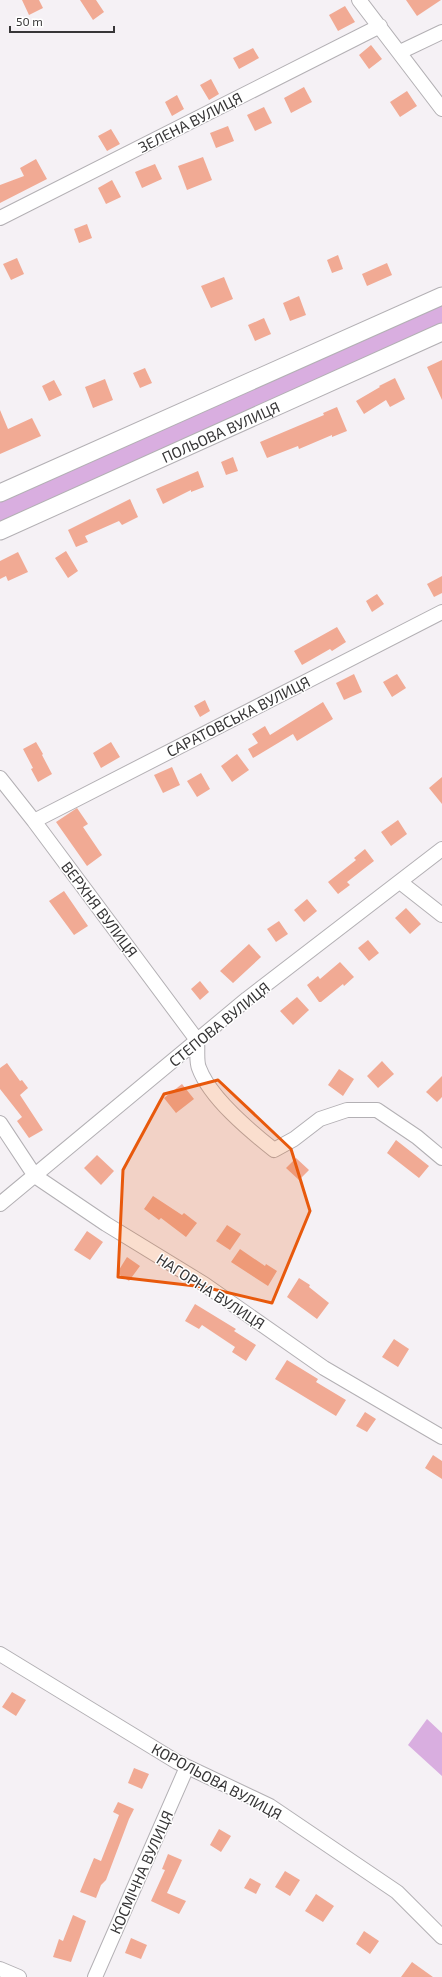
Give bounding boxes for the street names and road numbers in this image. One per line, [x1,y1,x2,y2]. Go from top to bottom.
street label: ЗЕЛЕНА ВУЛИЦЯ [135,88,245,156]
street label: ПОЛЬОВА ВУЛИЦЯ [159,397,282,466]
street label: САРАТОВСЬКА ВУЛИЦЯ [163,672,313,760]
street label: ВЕРХНЯ ВУЛИЦЯ [58,858,142,960]
street label: СТЕПОВА ВУЛИЦЯ [165,978,273,1070]
street label: НАГОРНА ВУЛИЦЯ [154,1249,268,1333]
street label: КОРОЛЬОВА ВУЛИЦЯ [149,1739,285,1823]
street label: КОСМІЧНА ВУЛИЦЯ [106,1807,176,1937]

